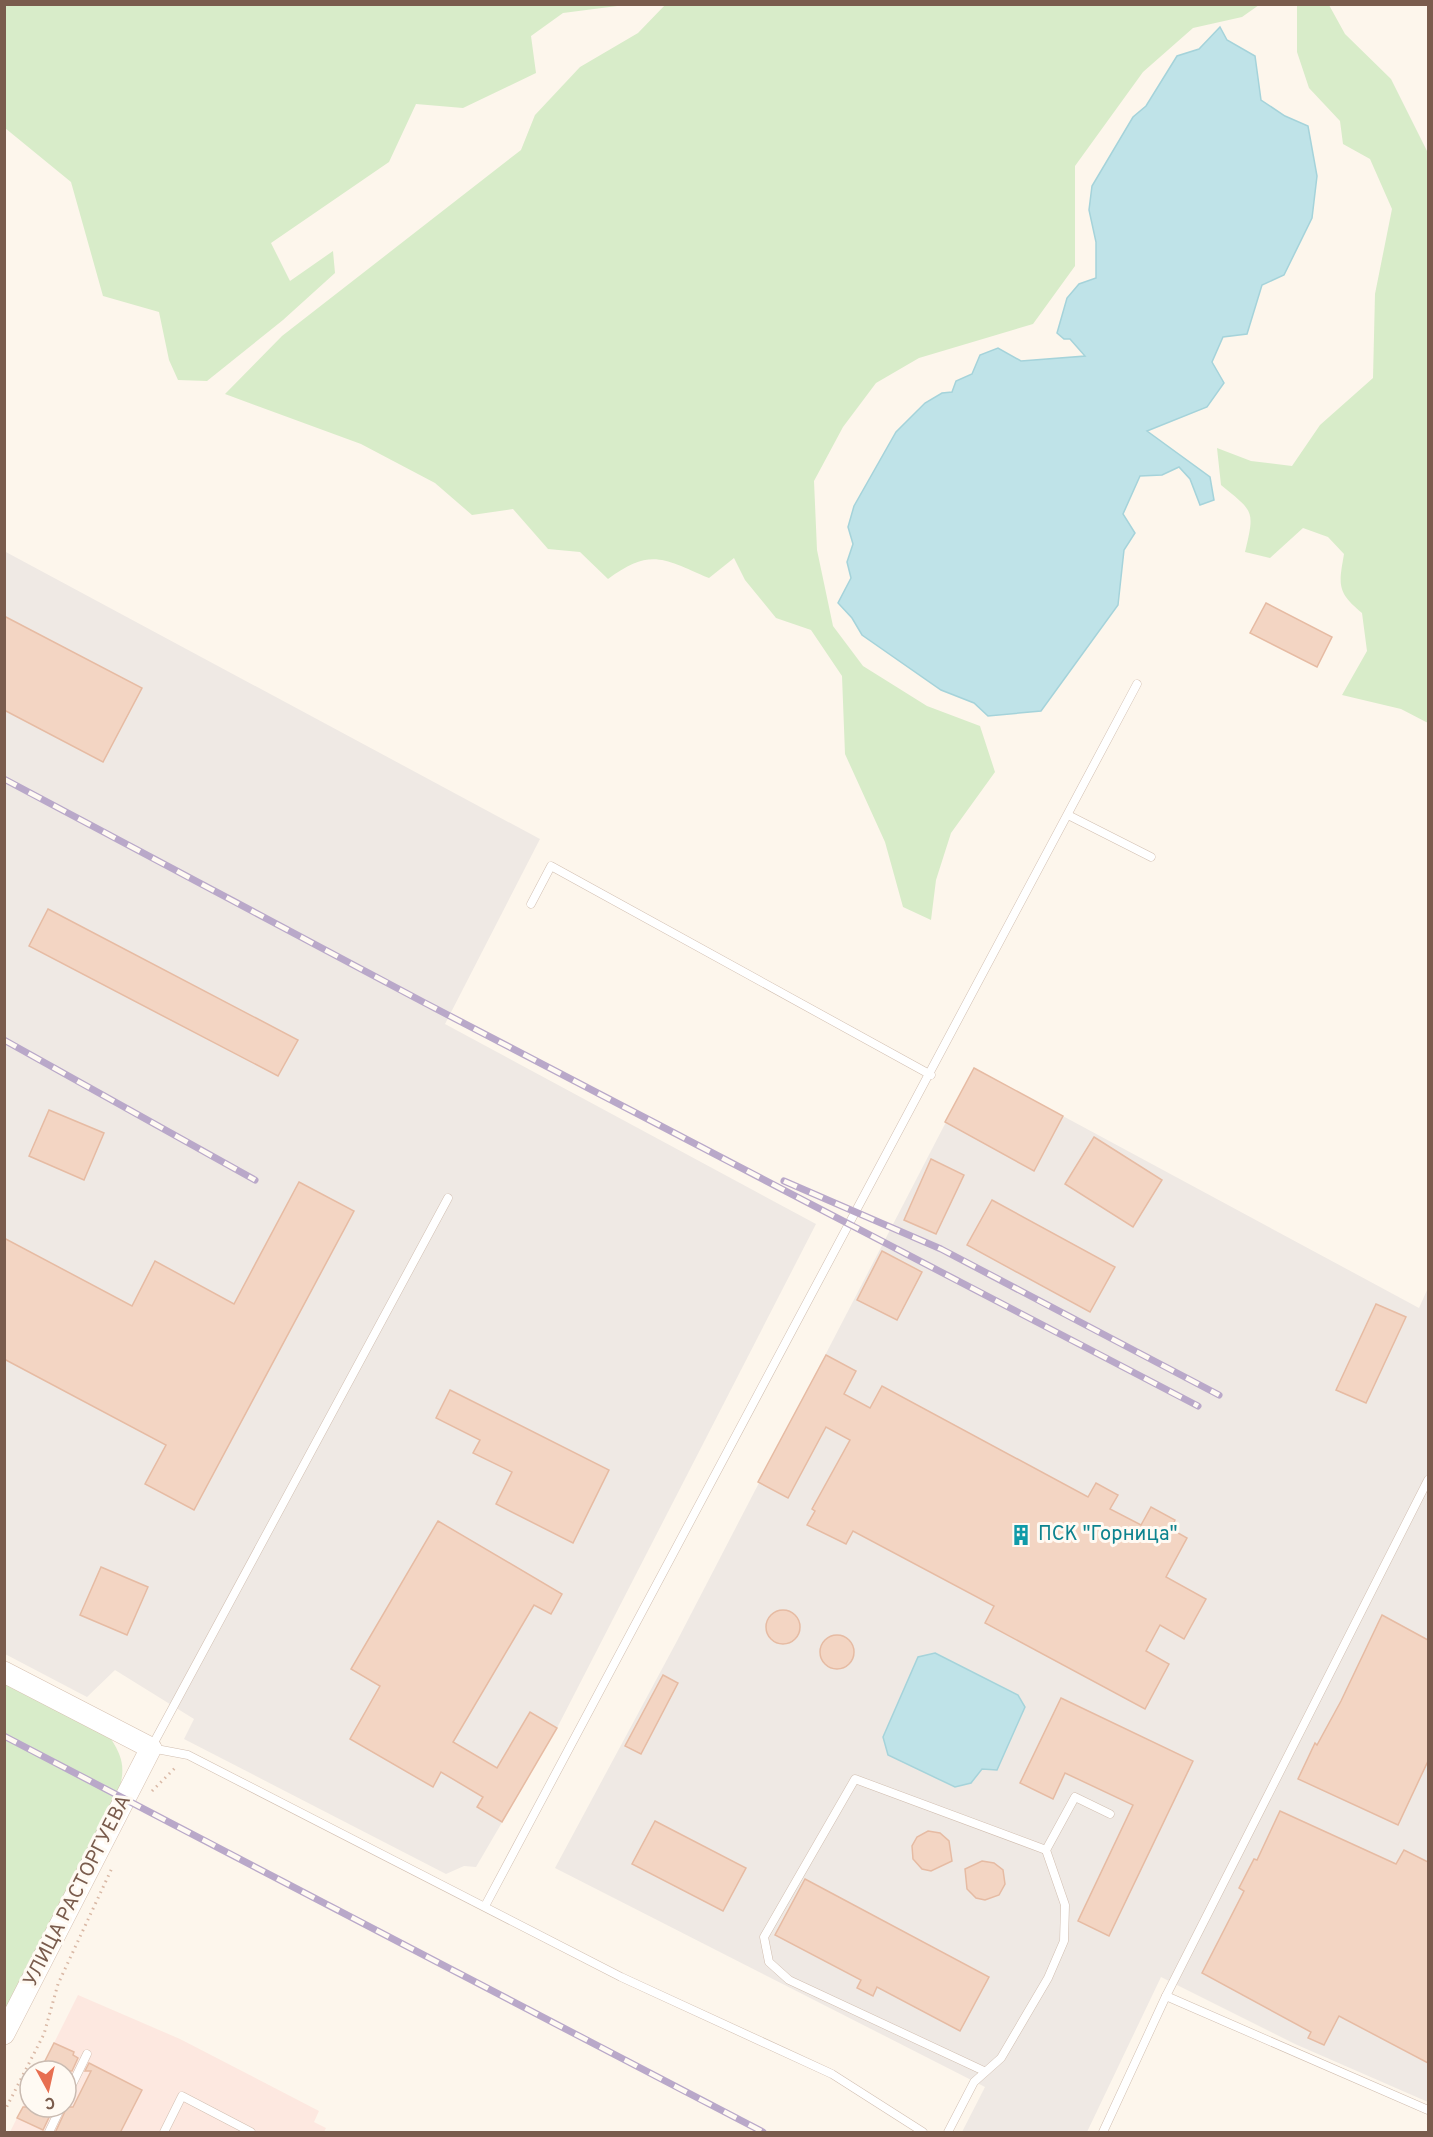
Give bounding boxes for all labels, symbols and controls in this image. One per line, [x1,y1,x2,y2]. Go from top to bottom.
place label: ПСК "Горница" [1038,1522,1178,1548]
building icon: ПСК "Горница" [1009,1523,1033,1547]
street label: УЛИЦА РАСТОРГУЕВА [18,1791,138,1991]
north arrow [18,2059,78,2119]
text: С [43,2091,56,2112]

